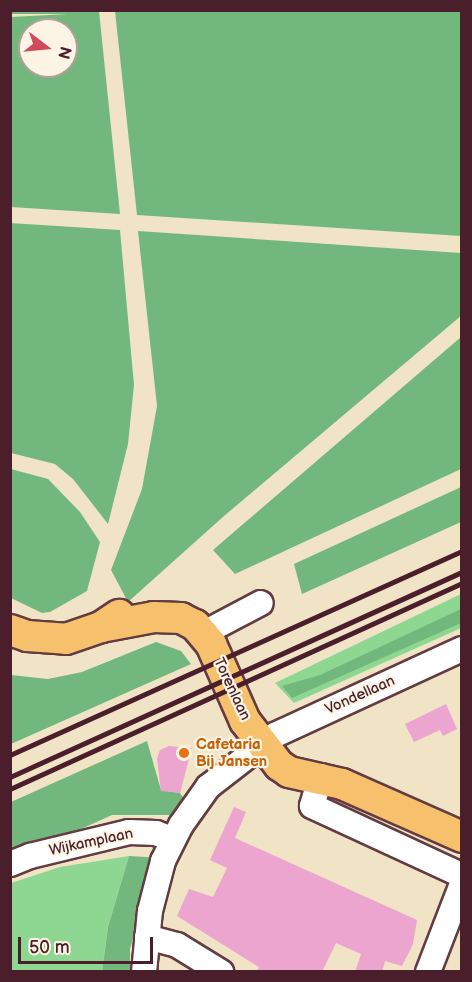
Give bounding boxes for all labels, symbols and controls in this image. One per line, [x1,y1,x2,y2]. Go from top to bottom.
north arrow [18,18,78,78]
text: N [53,44,75,61]
street label: Torenlaan [210,655,254,723]
street label: Vondellaan [322,672,398,718]
place label: Cafetaria Bij Jansen [196,735,267,770]
marker: Cafetaria Bij Jansen [177,746,191,760]
street label: Wijkamplaan [47,824,135,860]
scale bar [21,925,156,963]
text: 50 m [29,937,70,958]

